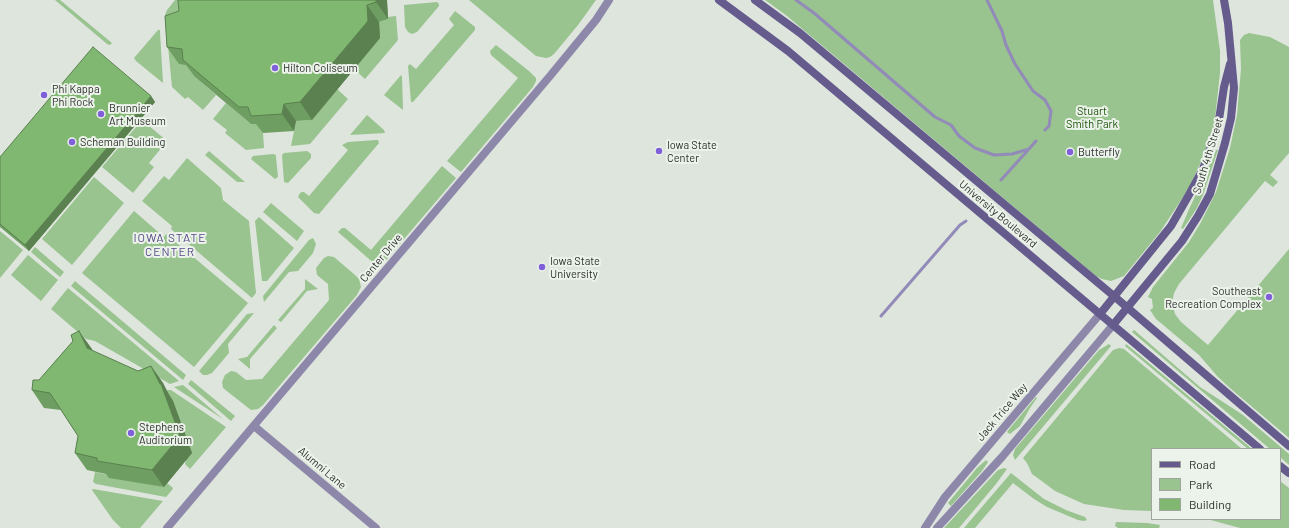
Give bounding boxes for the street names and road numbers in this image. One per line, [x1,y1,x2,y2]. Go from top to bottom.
street label: South 4th Street [1190,116,1226,196]
street label: University Boulevard [956,178,1040,250]
street label: Center Drive [357,231,405,285]
street label: Jack Trice Way [974,380,1030,444]
street label: Alumni Lane [295,444,349,492]

